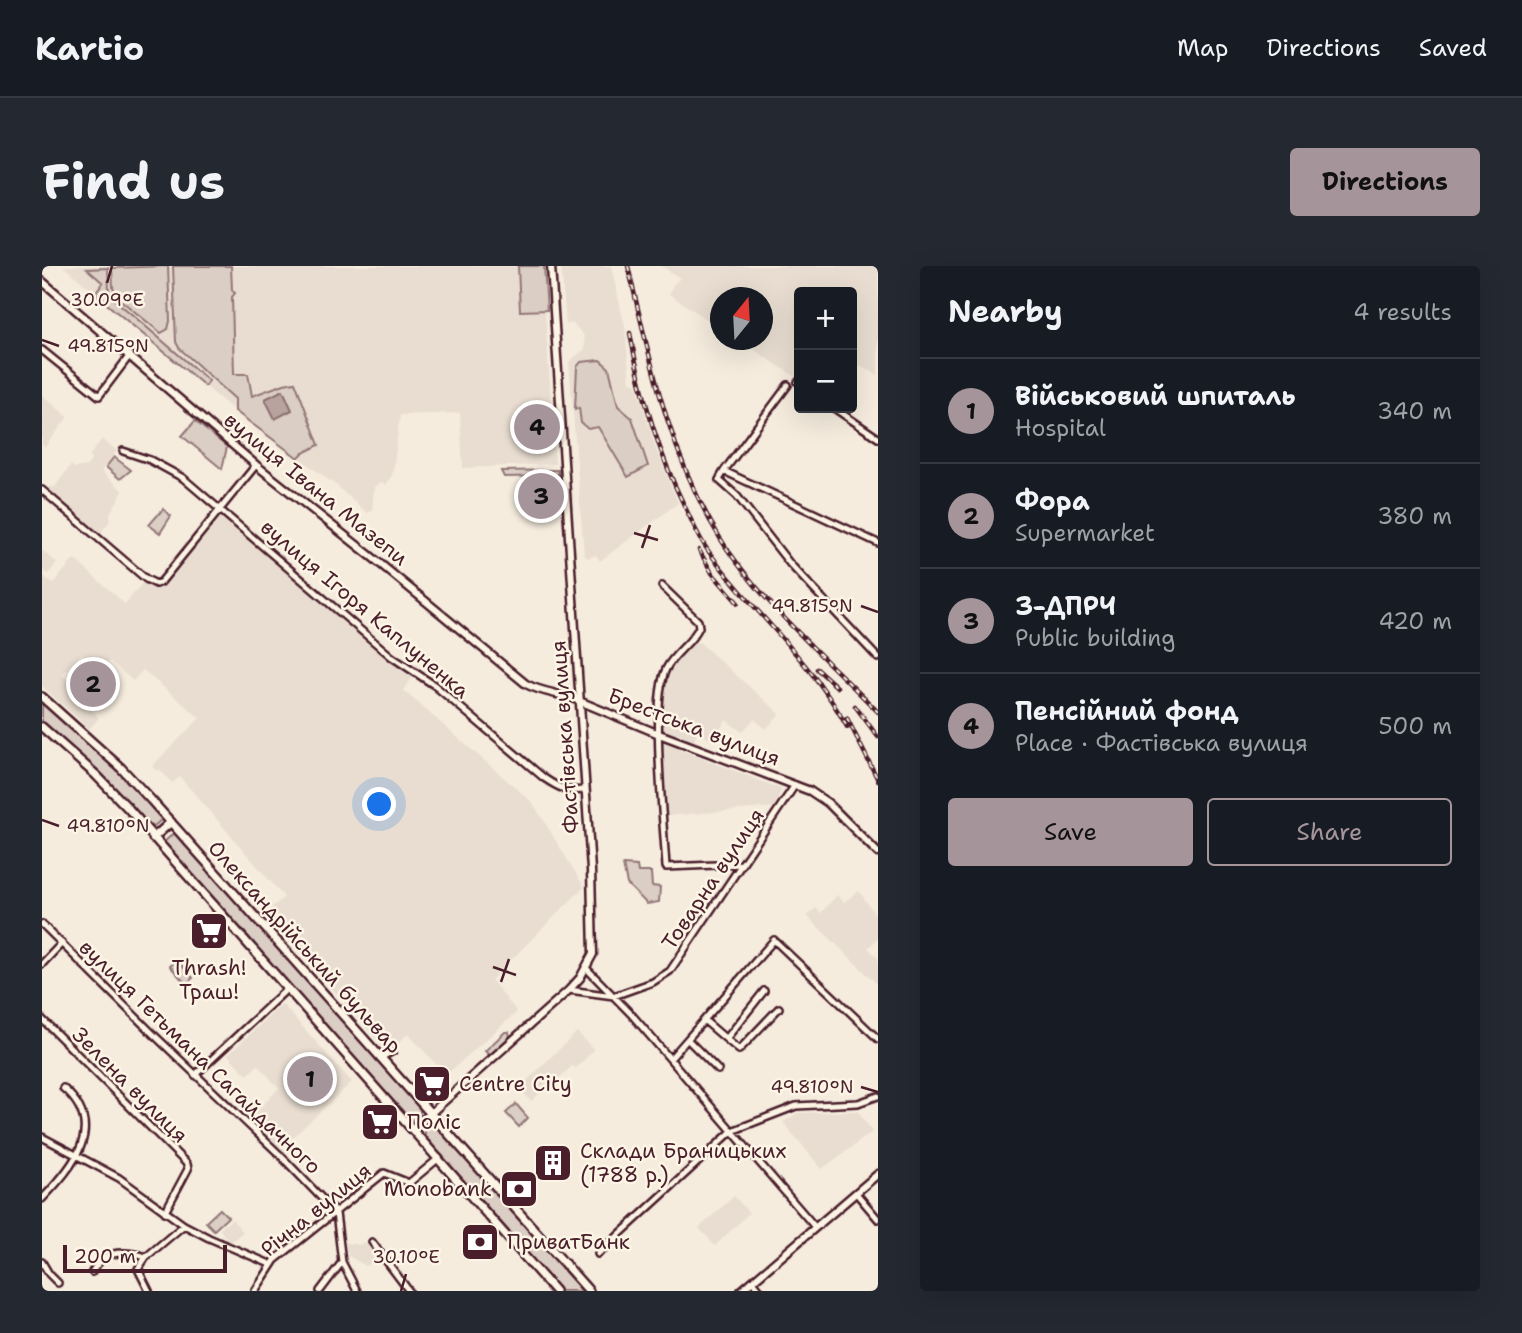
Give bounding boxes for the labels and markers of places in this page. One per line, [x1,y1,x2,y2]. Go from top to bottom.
pin: 4 [514,401,560,453]
pin: 3 [518,470,564,522]
pin: 2 [70,658,116,710]
supermarket icon: Thrash! Траш! [188,910,230,952]
place label: Thrash! Траш! [172,954,247,1006]
pin: 1 [287,1053,333,1105]
supermarket icon: Centre City [411,1063,453,1105]
place label: Centre City [459,1070,572,1098]
supermarket icon: Поліс [359,1101,401,1143]
place label: Поліс [407,1108,461,1136]
place label: Склади Браницьких (1788 р.) [580,1137,786,1189]
building icon: Склади Браницьких (1788 р.) [532,1142,574,1184]
bank icon: Monobank [498,1168,540,1210]
place label: Monobank [384,1175,492,1203]
bank icon: ПриватБанк [459,1221,501,1263]
place label: ПриватБанк [507,1228,630,1256]

